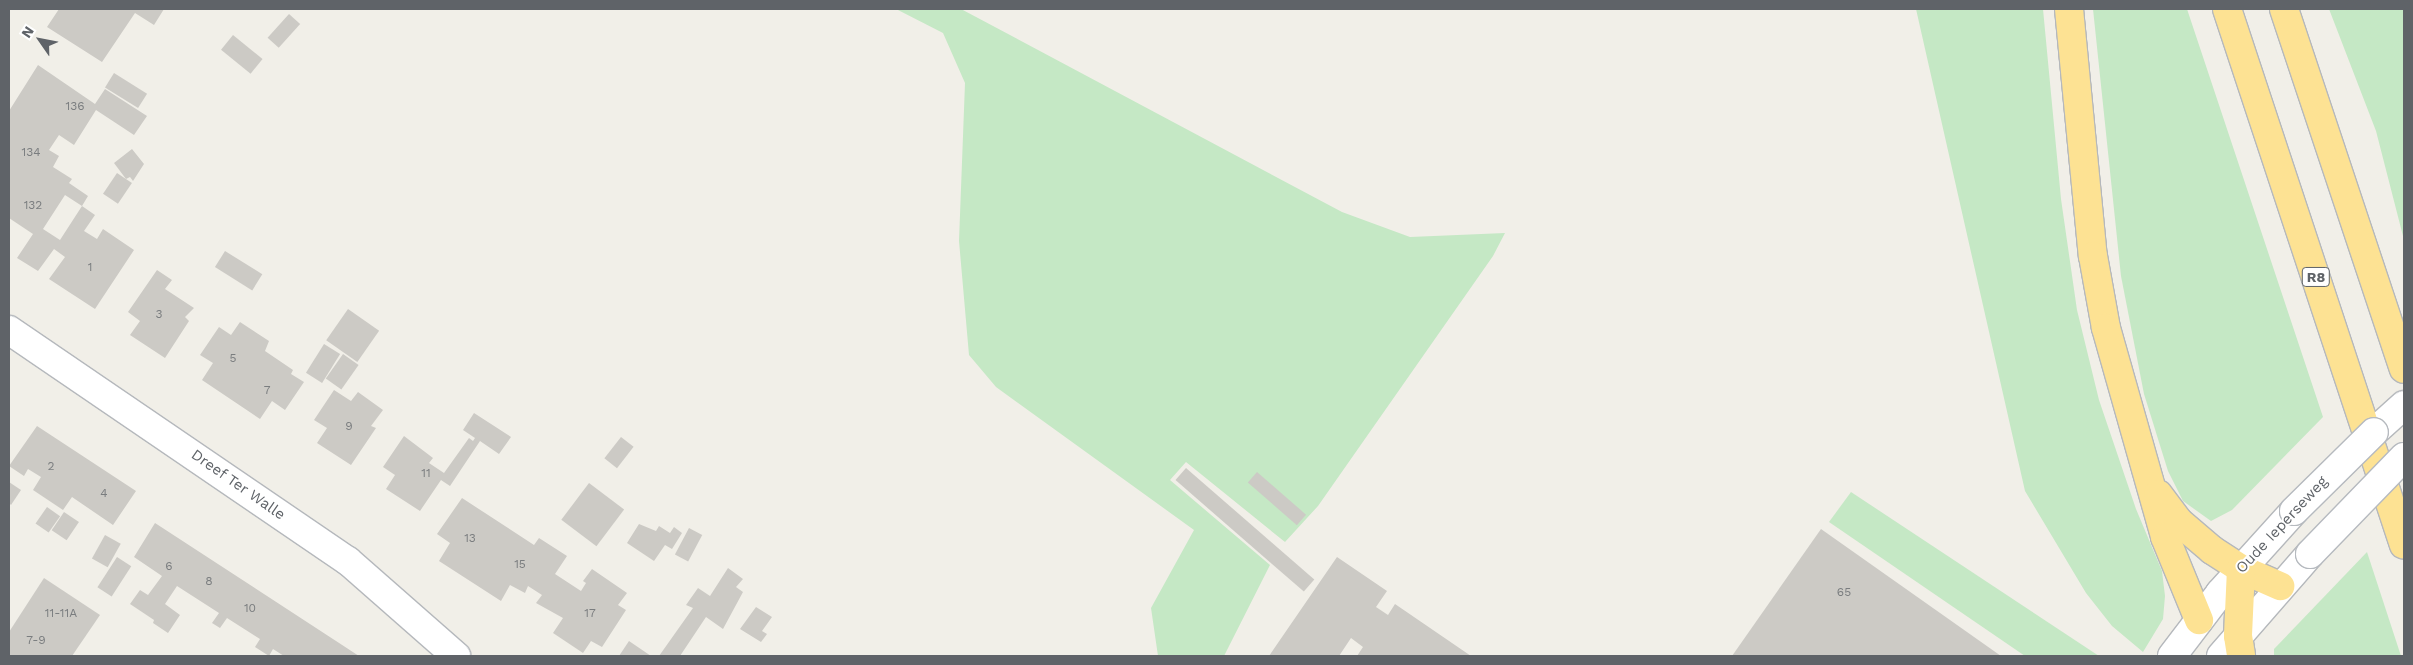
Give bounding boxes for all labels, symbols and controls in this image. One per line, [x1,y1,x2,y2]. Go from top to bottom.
north arrow [15,15,65,65]
text: N [18,23,37,41]
house number: 136 [66,100,84,114]
house number: 134 [21,146,41,160]
house number: 132 [24,199,42,213]
house number: 1 [88,261,92,275]
road number: R8 [2301,266,2331,288]
house number: 3 [156,308,162,322]
house number: 5 [230,352,236,366]
house number: 7 [264,384,270,398]
house number: 9 [345,420,353,434]
street label: Dreef Ter Walle [187,445,289,525]
house number: 2 [48,460,54,474]
house number: 11 [421,467,431,481]
street label: Oude Ieperseweg [2233,473,2331,577]
house number: 4 [100,487,108,501]
house number: 13 [464,532,476,546]
house number: 15 [514,558,526,572]
house number: 6 [165,560,173,574]
house number: 8 [205,575,213,589]
house number: 65 [1837,586,1851,600]
house number: 10 [244,602,256,616]
house number: 11-11A [45,607,77,621]
house number: 17 [584,607,596,621]
house number: 7-9 [26,634,46,648]

